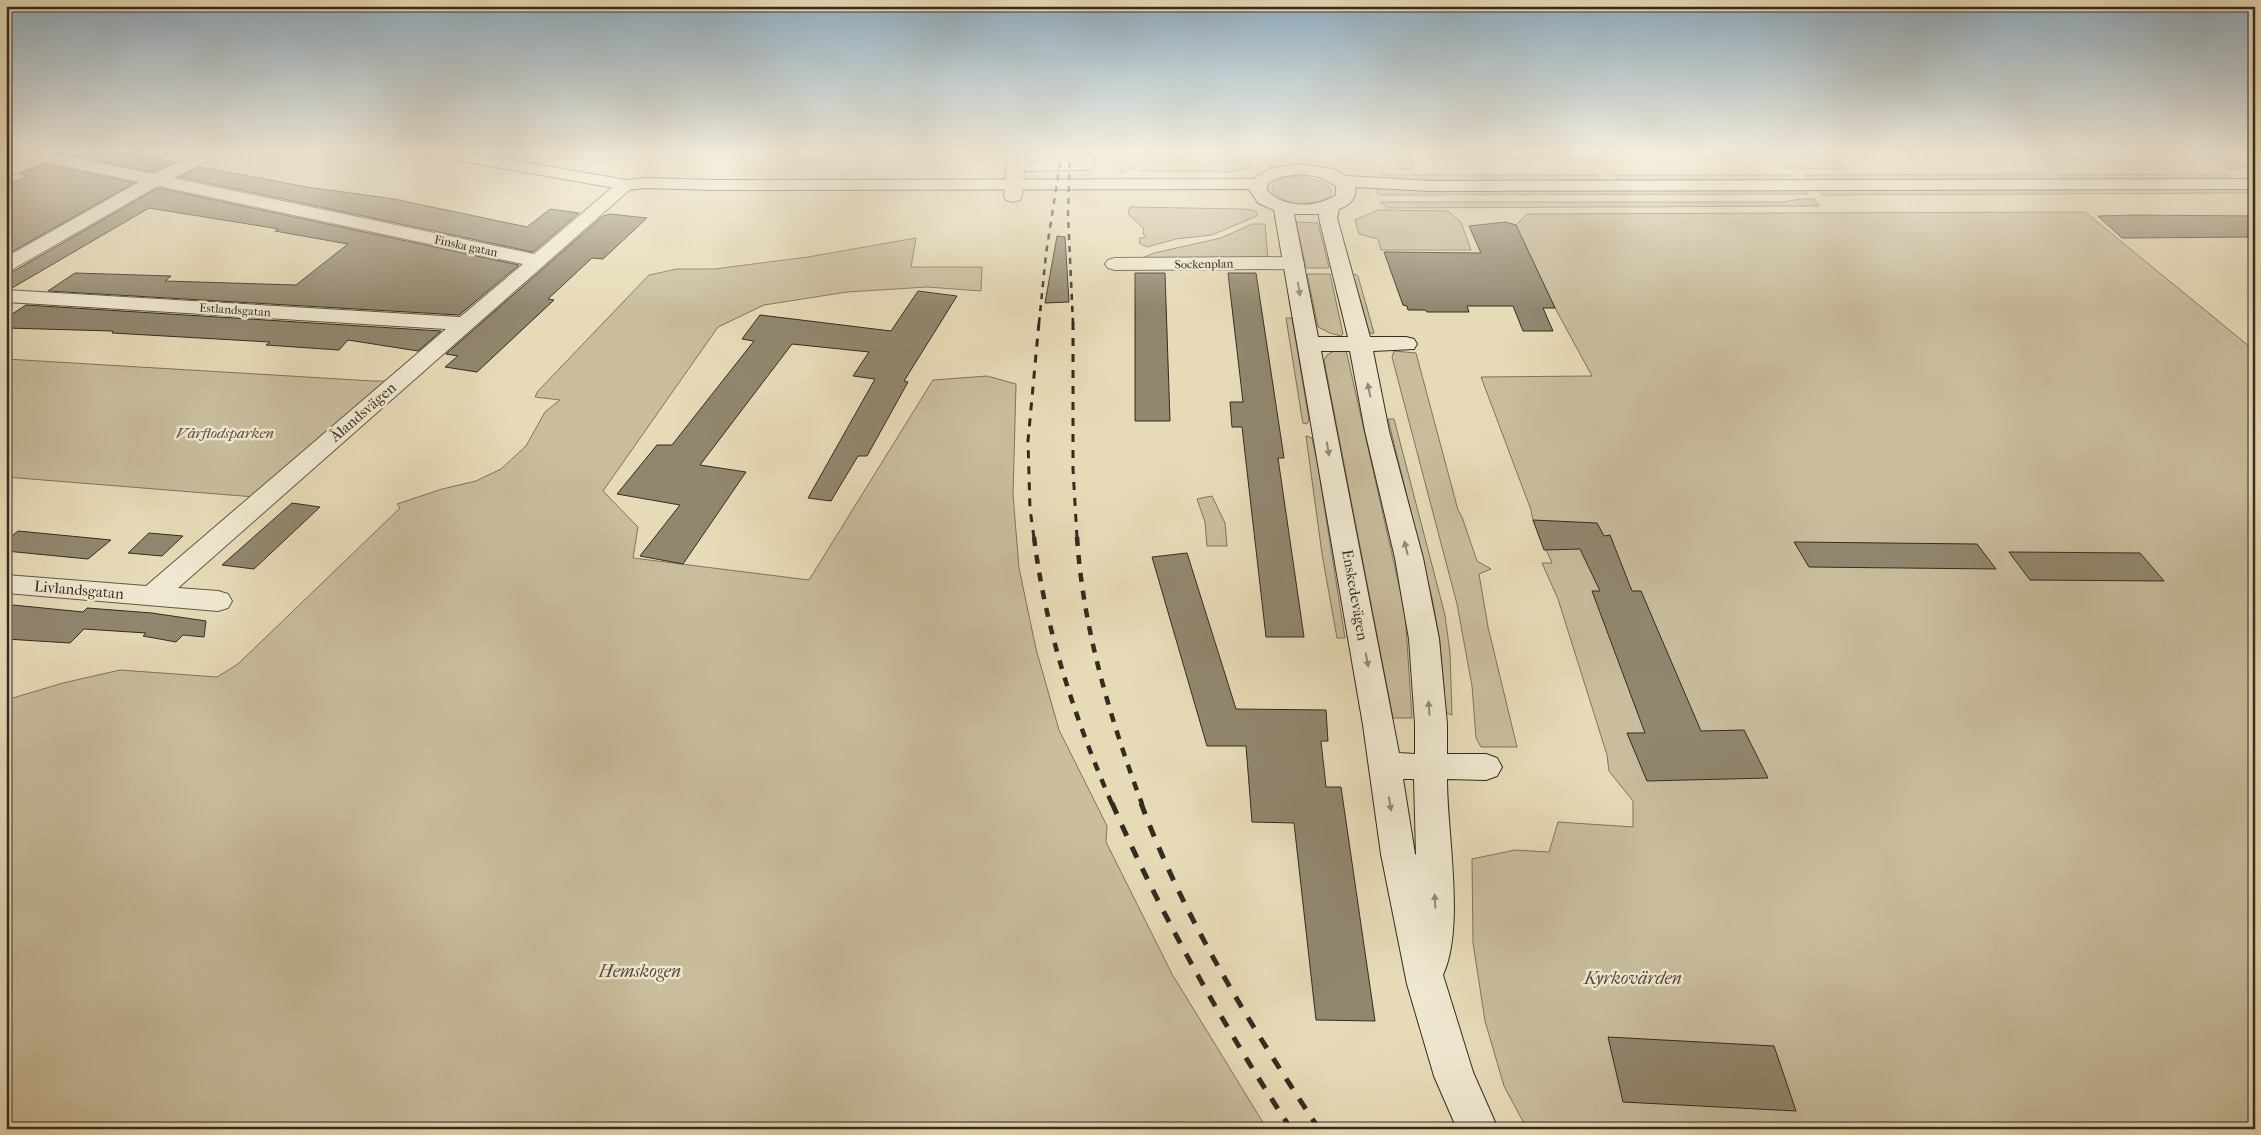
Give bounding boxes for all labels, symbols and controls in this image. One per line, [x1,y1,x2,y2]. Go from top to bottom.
street label: Finska gatan [433,232,499,260]
street label: Sockenplan [1175,256,1233,272]
one-way arrow [1295,281,1303,296]
street label: Estlandsgatan [199,301,271,319]
street label: Ålandsvägen [326,378,400,446]
one-way arrow [1365,381,1373,397]
park label: Vårflodsparken [176,424,274,442]
one-way arrow [1324,441,1332,456]
one-way arrow [1402,540,1410,555]
street label: Enskedevägen [1338,548,1372,642]
street label: Livlandsgatan [33,577,125,603]
one-way arrow [1363,653,1371,669]
one-way arrow [1425,700,1433,716]
one-way arrow [1386,796,1394,812]
one-way arrow [1430,893,1438,909]
park label: Hemskogen [598,961,681,982]
park label: Kyrkovärden [1582,968,1682,989]

